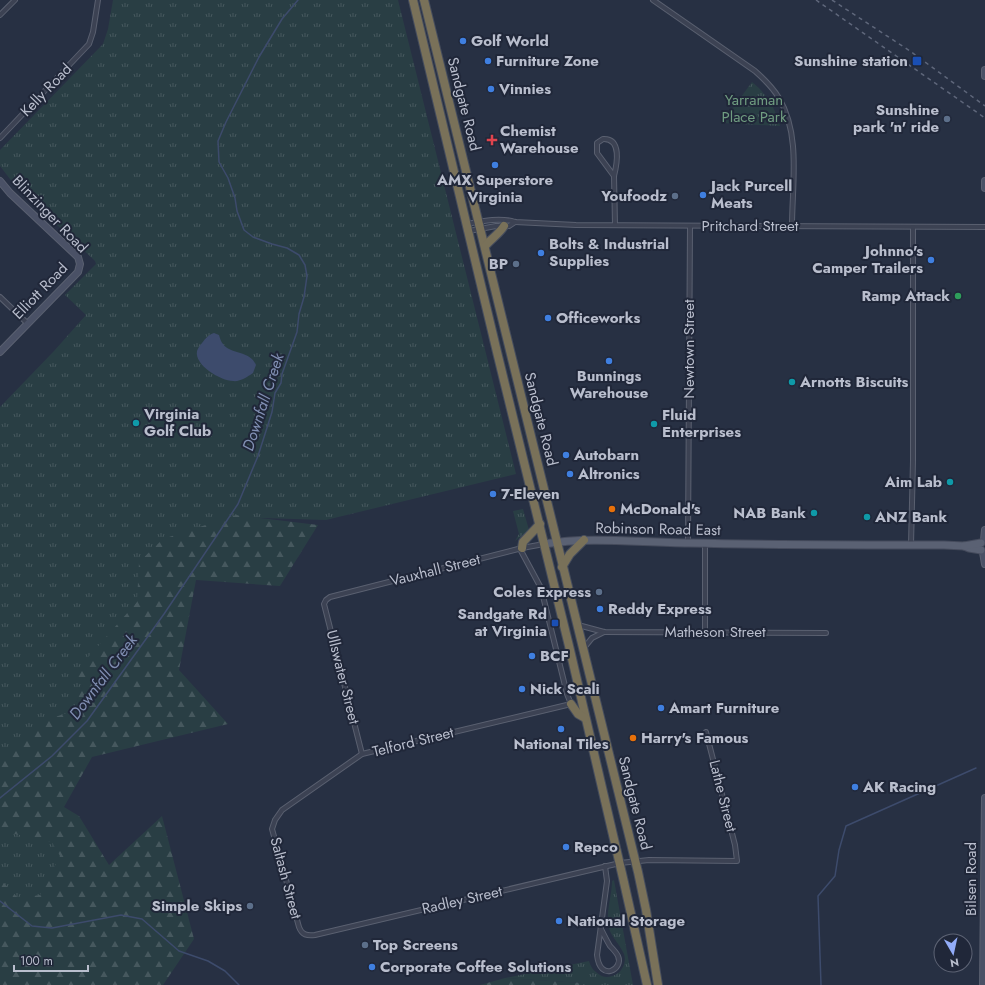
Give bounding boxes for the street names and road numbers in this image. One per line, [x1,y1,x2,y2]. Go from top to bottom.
street label: Sandgate Road [442,55,486,153]
street label: Kelly Road [15,59,77,121]
street label: Blinzinger Road [7,170,93,258]
street label: Pritchard Street [702,215,799,237]
street label: Elliott Road [7,258,73,324]
street label: Newtown Street [678,299,700,399]
street label: Sandgate Road [519,370,563,468]
street label: Robinson Road East [595,517,721,541]
street label: Vauxhall Street [388,548,483,592]
street label: Matheson Street [665,621,766,643]
street label: Ullswater Street [321,628,365,727]
street label: Telford Street [370,721,456,763]
street label: Sandgate Road [613,754,657,852]
street label: Lathe Street [703,758,743,835]
street label: Saltash Street [265,835,308,922]
street label: Bilsen Road [960,842,982,916]
street label: Radley Street [420,880,505,920]

